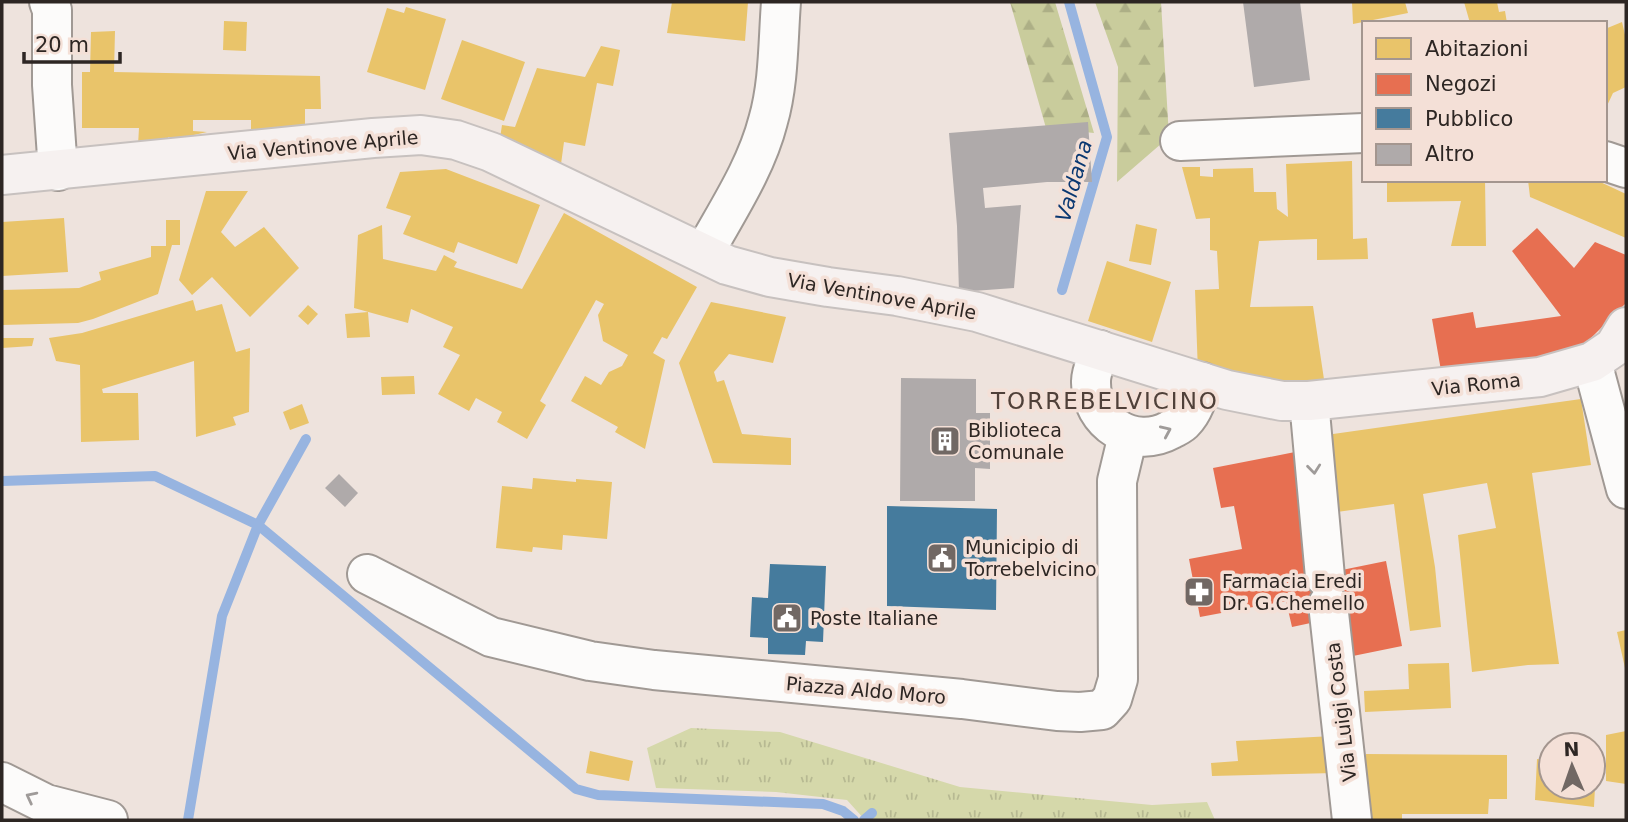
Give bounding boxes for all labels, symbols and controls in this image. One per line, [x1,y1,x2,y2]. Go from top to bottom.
scale bar [24,21,121,65]
legend [1362,21,1607,182]
text: 20 m [35,33,89,57]
text: Abitazioni [1425,37,1528,61]
text: Negozi [1425,72,1497,96]
text: Pubblico [1425,107,1513,131]
street label: Via Ventinove Aprile [227,126,419,164]
water label: Valdana [1051,137,1097,225]
text: Altro [1425,142,1474,166]
street label: Via Ventinove Aprile [786,269,978,323]
street label: Via Roma [1430,368,1522,400]
district label: TORREBELVICINO [990,388,1219,414]
place label: Biblioteca Comunale [968,419,1064,463]
building icon: Biblioteca Comunale [928,424,962,458]
one-way arrow [1159,425,1171,439]
one-way arrow [1306,464,1321,475]
place label: Municipio di Torrebelvicino [964,536,1097,580]
public building icon: Municipio di Torrebelvicino [925,541,959,575]
place label: Farmacia Eredi Dr. G.Chemello [1222,570,1365,614]
pharmacy icon: Farmacia Eredi Dr. G.Chemello [1182,575,1216,609]
public building icon: Poste Italiane [770,601,804,635]
place label: Poste Italiane [810,607,938,629]
street label: Via Luigi Costa [1322,641,1360,783]
street label: Piazza Aldo Moro [785,672,947,708]
north arrow [1537,731,1607,801]
text: N [1563,738,1580,760]
one-way arrow [26,791,38,805]

